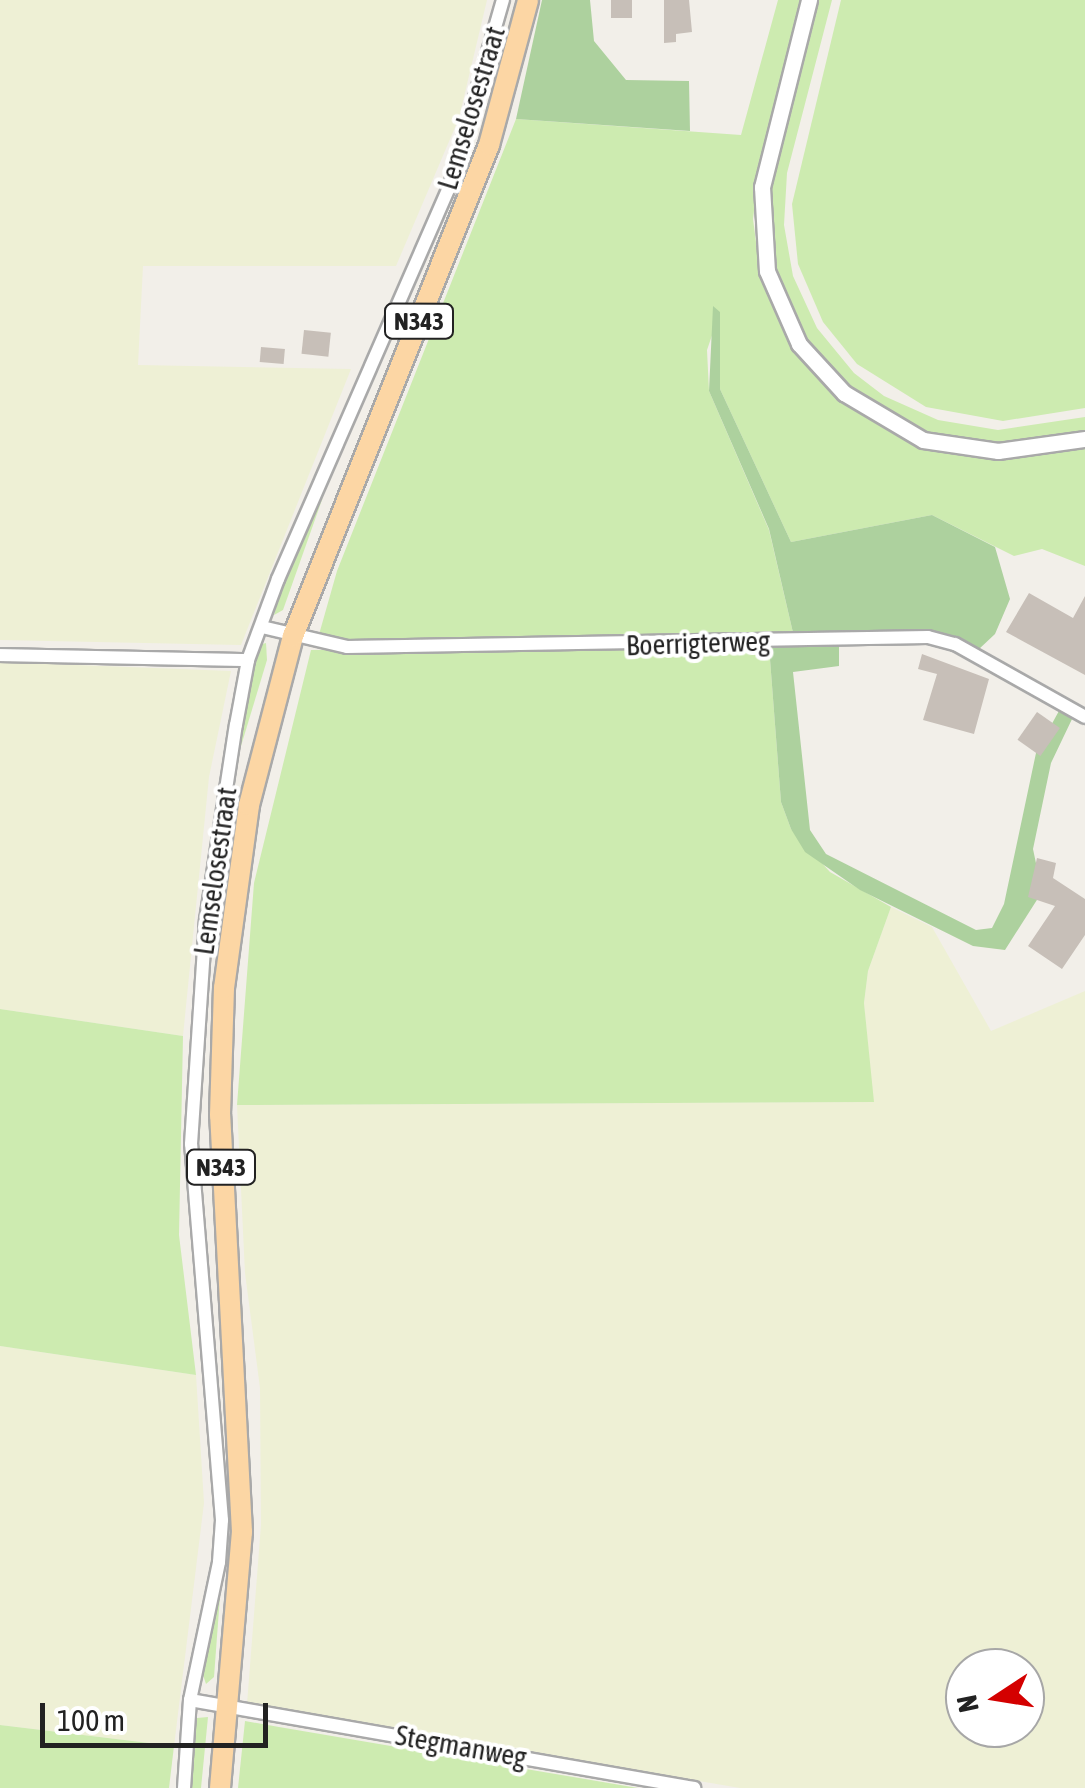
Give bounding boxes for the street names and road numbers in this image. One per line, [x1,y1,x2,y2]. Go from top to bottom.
street label: Lemselosestraat [430,22,512,194]
road number: N343 [384,301,454,341]
street label: Boerrigterweg [625,624,771,662]
street label: Lemselosestraat [187,785,243,957]
road number: N343 [186,1147,256,1187]
street label: Stegmanweg [393,1718,529,1774]

